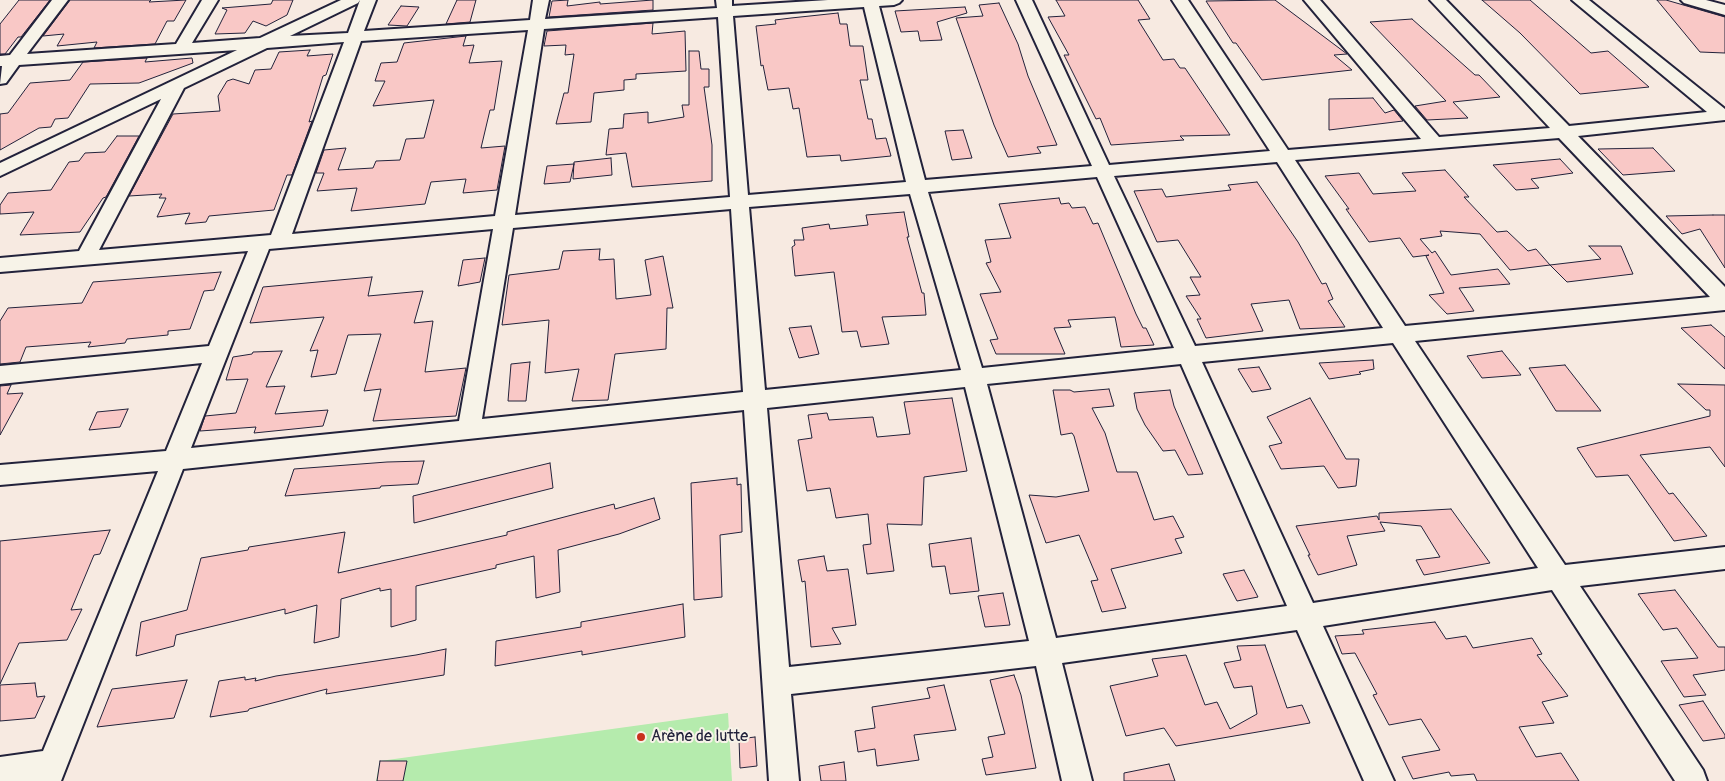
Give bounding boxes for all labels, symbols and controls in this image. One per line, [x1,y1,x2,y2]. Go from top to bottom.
place label: Arène de lutte [651,727,748,747]
marker: Arène de lutte [635,731,647,743]

